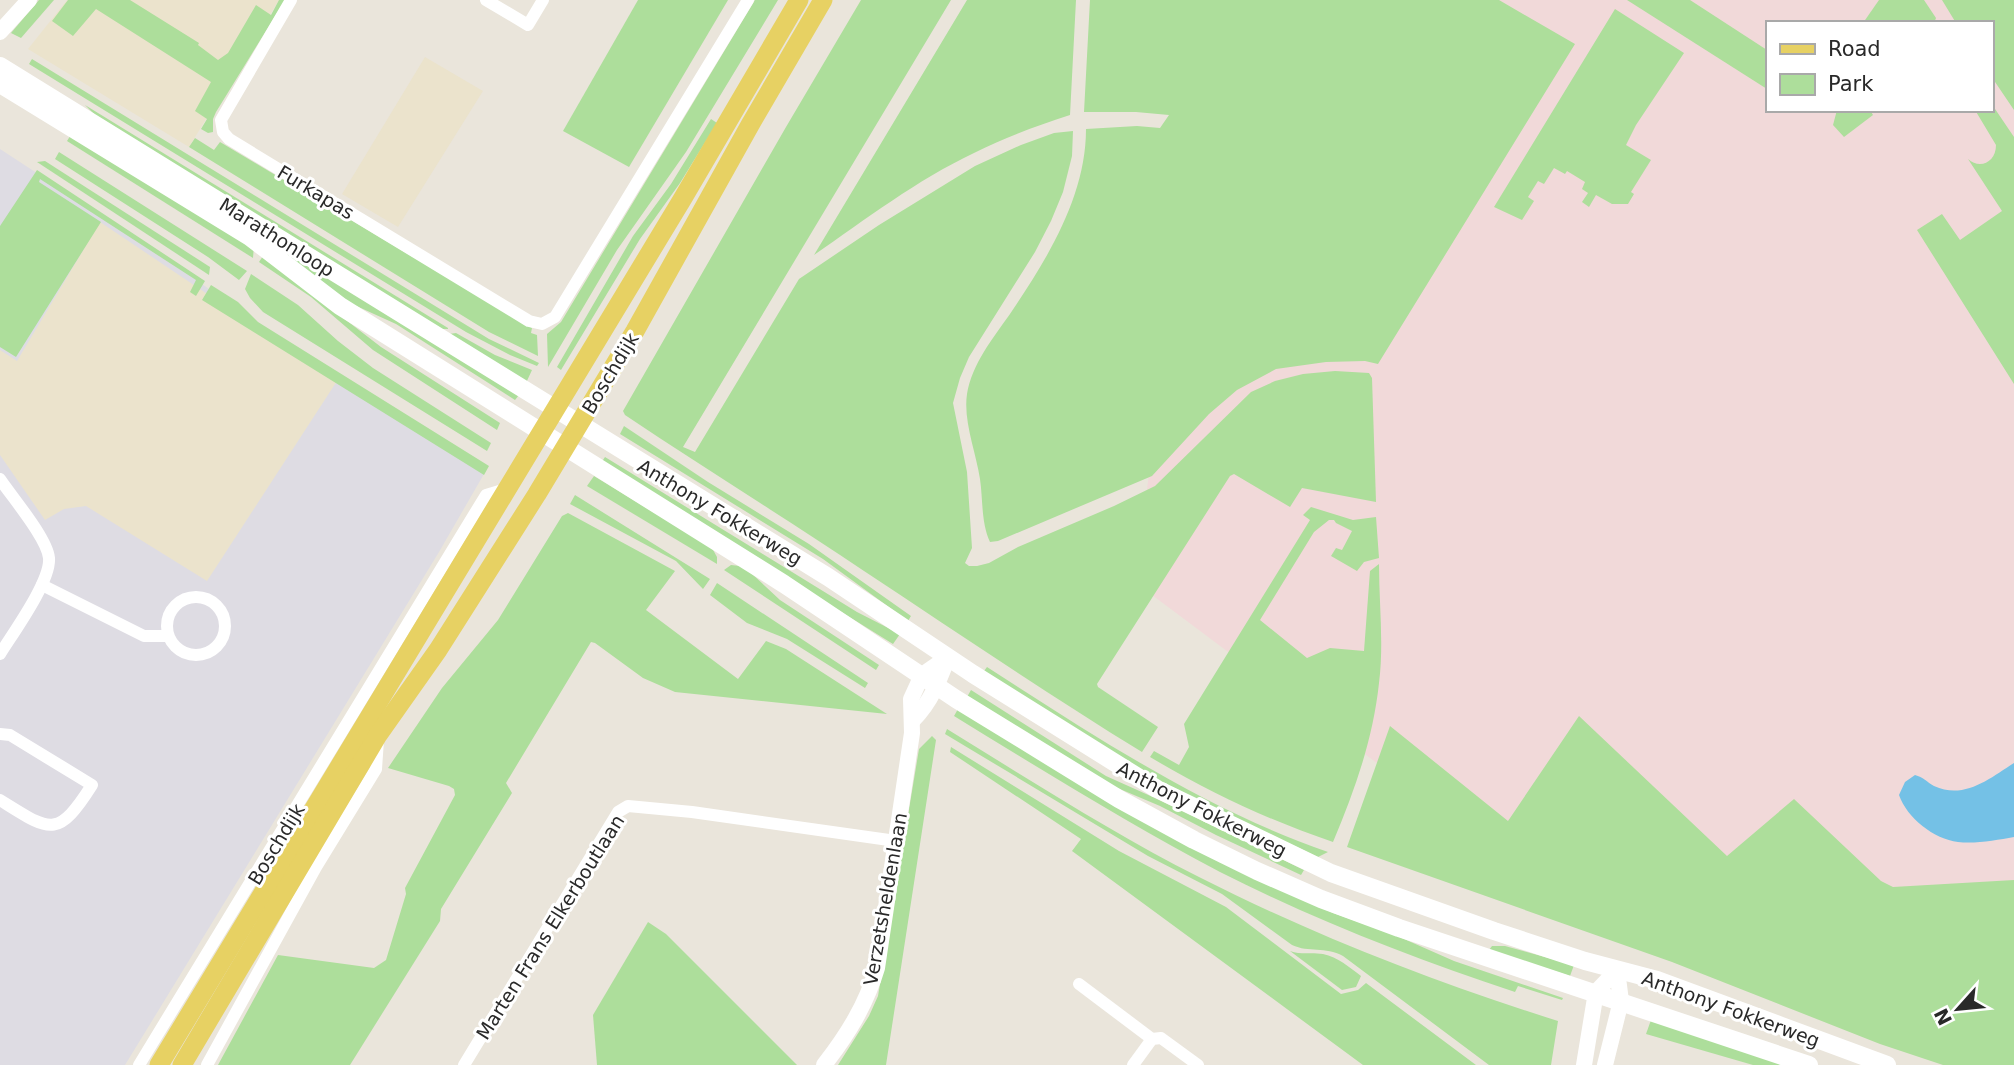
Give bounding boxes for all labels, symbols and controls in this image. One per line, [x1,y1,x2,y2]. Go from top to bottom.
legend [1766,21,1993,112]
text: Road [1828,37,1881,61]
text: Park [1828,72,1874,96]
street label: Furkapas [274,161,358,223]
street label: Marathonloop [216,193,338,281]
street label: Boschdijk [577,328,643,418]
street label: Anthony Fokkerweg [634,454,806,570]
street label: Anthony Fokkerweg [1113,757,1291,861]
street label: Boschdijk [243,799,309,889]
street label: Marten Frans Elkerboutlaan [472,811,628,1043]
street label: Verzetsheldenlaan [859,811,911,987]
street label: Anthony Fokkerweg [1639,967,1823,1051]
north arrow [1923,974,1993,1044]
text: N [1929,1005,1956,1029]

